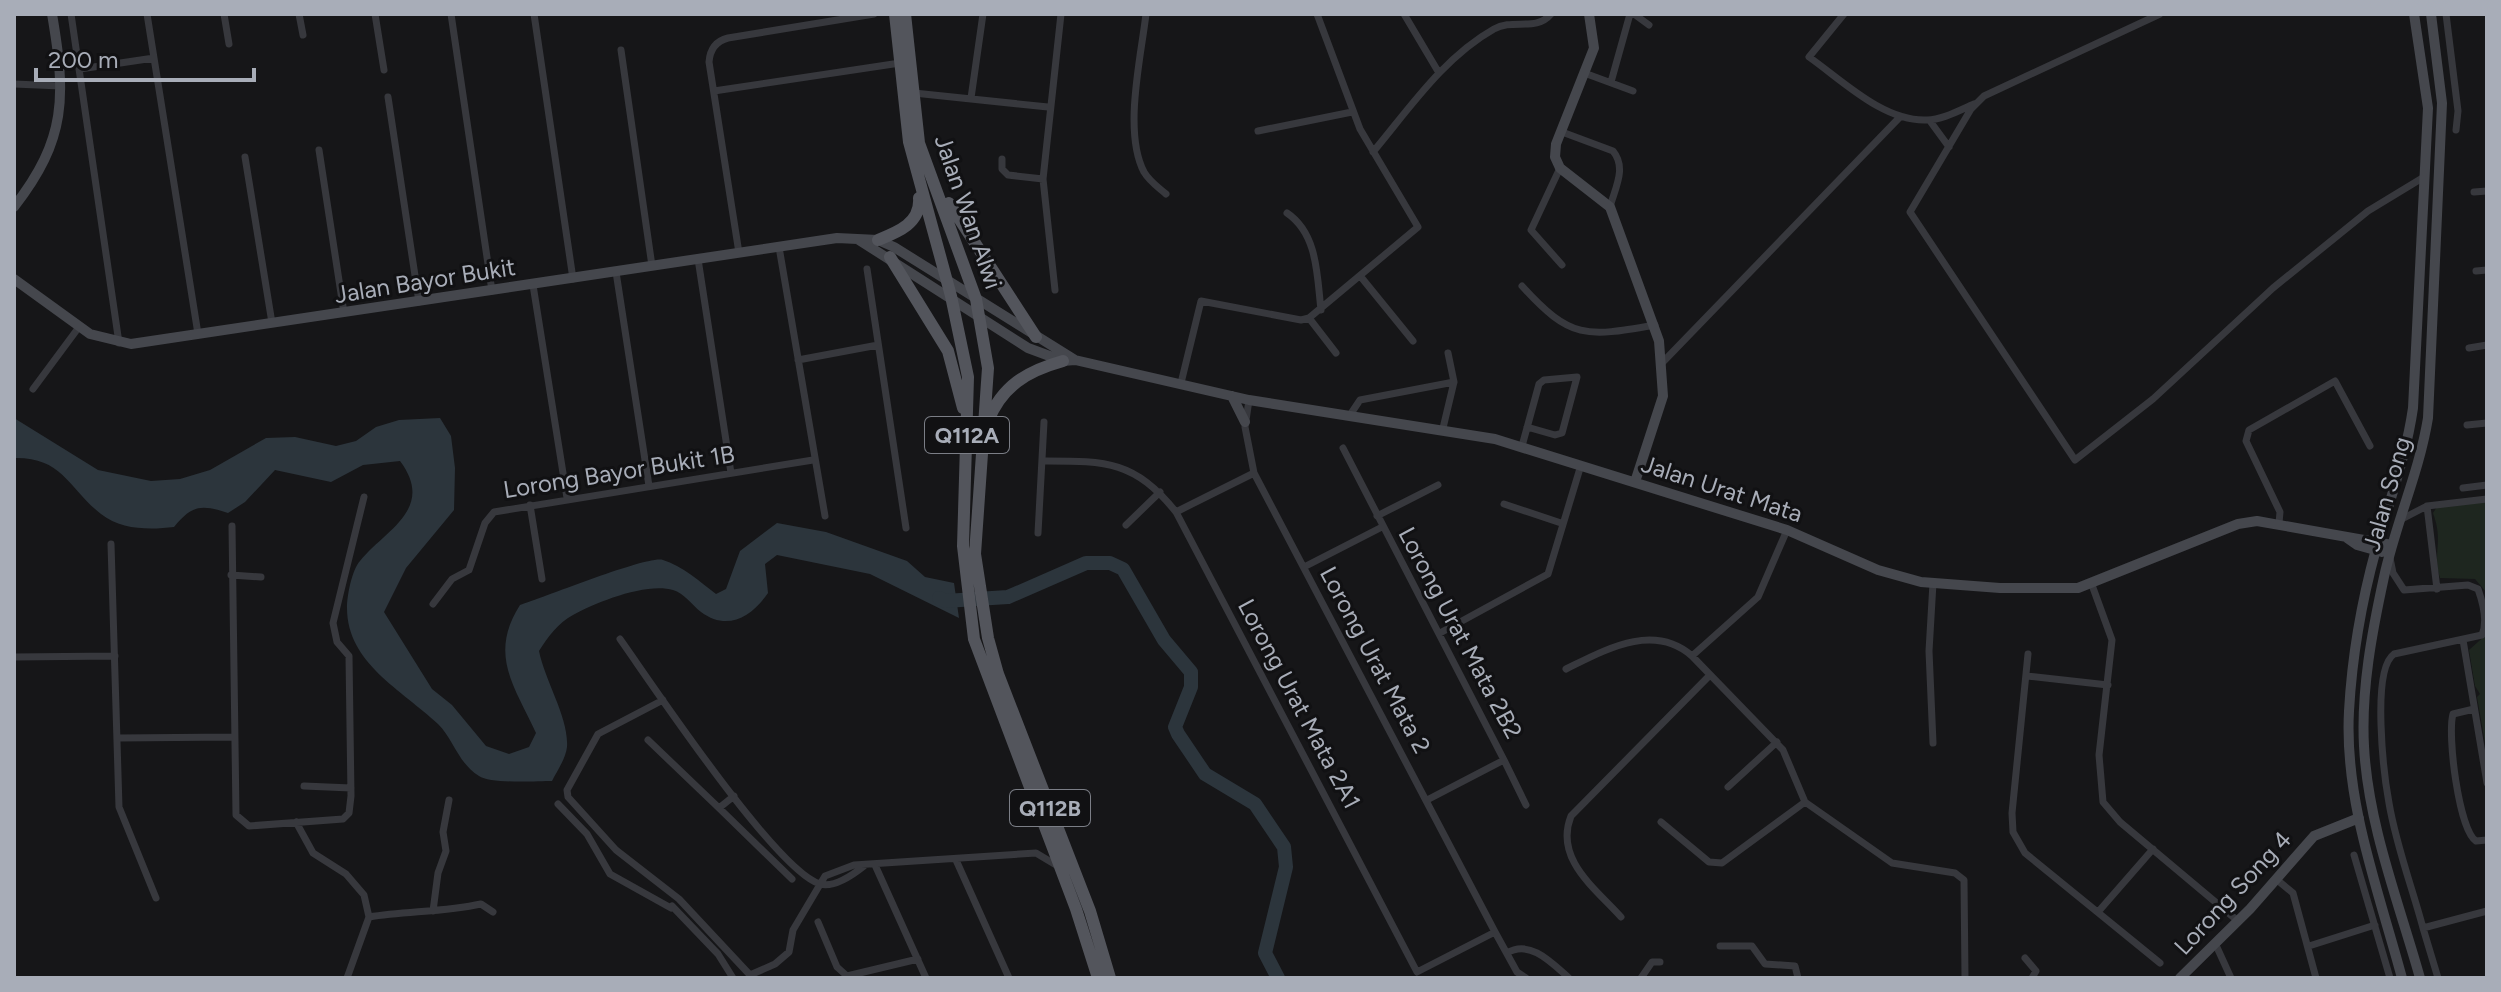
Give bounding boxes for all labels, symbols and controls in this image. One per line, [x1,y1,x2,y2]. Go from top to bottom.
scale bar [36,32,254,82]
text: 200 m [48,45,119,74]
street label: Jalan Wan Alwi [929,131,1008,293]
street label: Jalan Bayor Bukit [332,252,517,309]
road number: Q112A [925,417,1009,453]
street label: Jalan Song [2356,433,2417,554]
street label: Lorong Bayor Bukit 1B [501,439,737,504]
street label: Jalan Urat Mata [1638,449,1806,528]
street label: Lorong Urat Mata 2B2 [1392,522,1528,743]
street label: Lorong Urat Mata 2 [1314,561,1437,758]
street label: Lorong Urat Mata 2A1 [1232,594,1367,814]
road number: Q112B [1010,790,1090,826]
street label: Lorong Song 4 [2168,825,2297,961]

